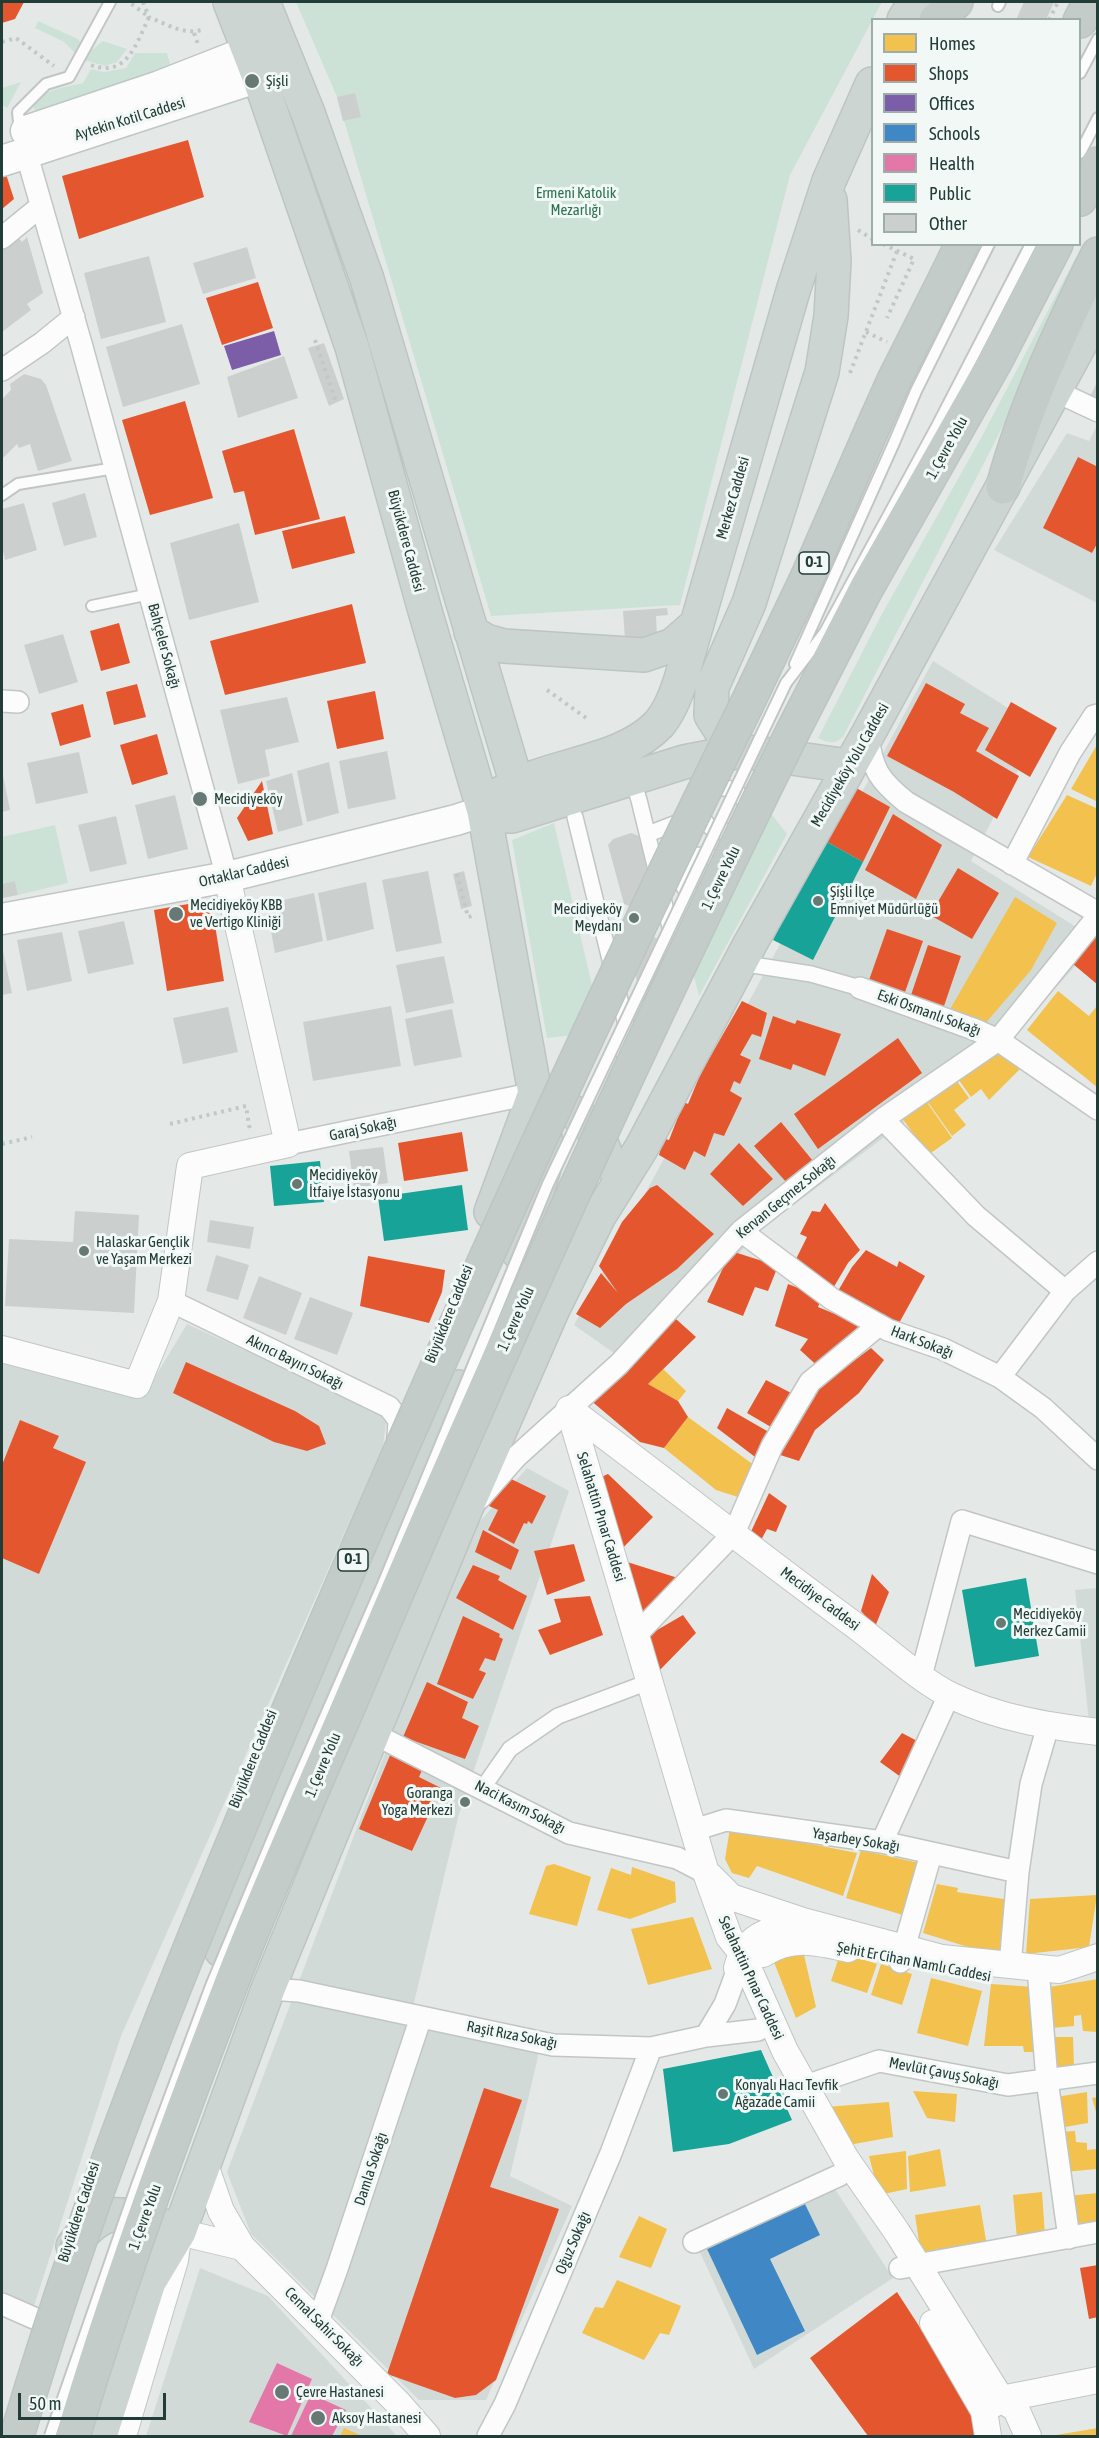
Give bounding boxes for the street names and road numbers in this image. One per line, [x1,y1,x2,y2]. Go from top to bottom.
street label: Aytekin Kotil Caddesi [72,94,188,144]
street label: 1. Çevre Yolu [922,414,972,482]
street label: Merkez Caddesi [713,454,753,542]
street label: Büyükdere Caddesi [384,488,428,594]
road number: O-1 [799,552,829,574]
street label: Bahçeler Sokağı [144,601,184,691]
street label: Mecidiyeköy Yolu Caddesi [807,700,893,830]
street label: 1. Çevre Yolu [698,843,744,913]
street label: Ortaklar Caddesi [197,853,291,891]
street label: Eski Osmanlı Sokağı [875,986,983,1040]
street label: Garaj Sokağı [328,1113,398,1145]
street label: Kervan Geçmez Sokağı [733,1151,839,1243]
street label: Büyükdere Caddesi [421,1262,477,1366]
street label: 1. Çevre Yolu [494,1284,538,1354]
street label: Hark Sokağı [888,1322,956,1362]
street label: Akıncı Bayırı Sokağı [244,1331,346,1393]
street label: Selahattin Pınar Caddesi [573,1450,629,1584]
road number: O-1 [338,1549,368,1571]
street label: Mecidiye Caddesi [777,1563,863,1635]
street label: Büyükdere Caddesi [225,1707,281,1811]
street label: 1. Çevre Yolu [301,1730,345,1800]
street label: Naci Kasım Sokağı [472,1776,568,1838]
street label: Yaşarbey Sokağı [811,1824,901,1856]
street label: Selahattin Pınar Caddesi [714,1913,788,2043]
street label: Şehit Er Cihan Namlı Caddesi [835,1938,993,1986]
street label: Raşit Rıza Sokağı [465,2017,559,2053]
street label: Mevlüt Çavuş Sokağı [887,2053,1001,2093]
street label: Damla Sokağı [351,2130,391,2208]
street label: Büyükdere Caddesi [54,2159,104,2265]
street label: 1. Çevre Yolu [125,2182,165,2252]
street label: Oğuz Sokağı [552,2209,594,2277]
street label: Cemal Sahir Sokağı [281,2284,367,2370]

